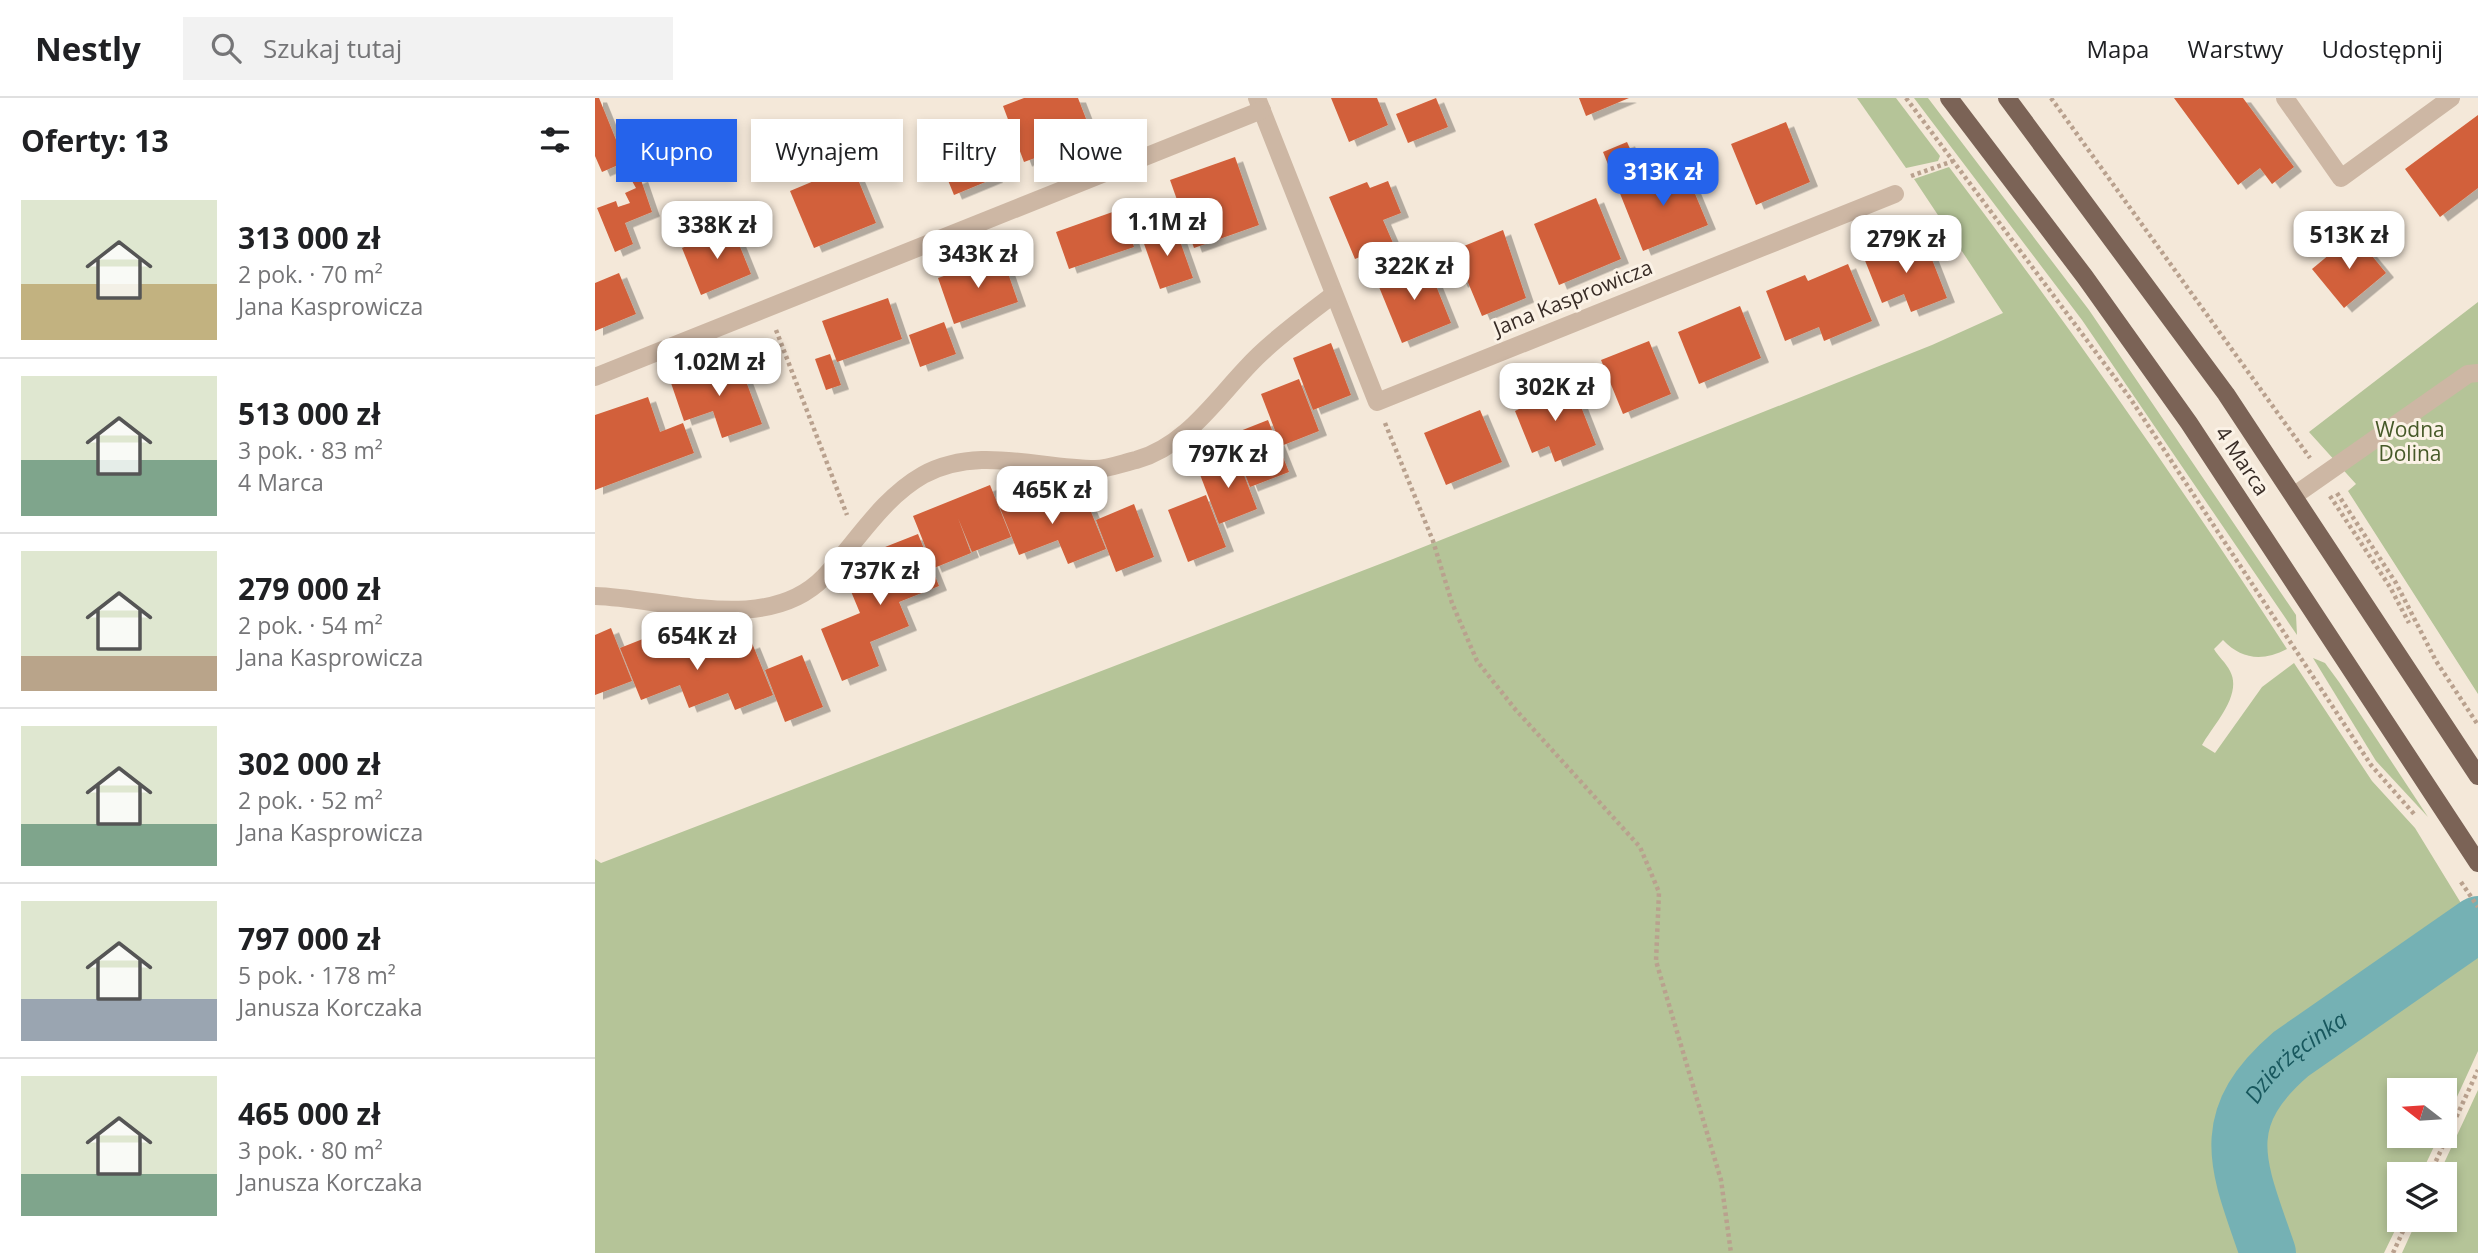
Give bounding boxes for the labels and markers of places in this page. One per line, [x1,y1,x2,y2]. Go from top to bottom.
pin: 313K zł [1598,148,1728,208]
pin: 1.1M zł [1102,198,1232,258]
pin: 338K zł [652,202,782,261]
pin: 513K zł [2284,212,2414,271]
pin: 279K zł [1841,216,1971,275]
pin: 343K zł [913,230,1043,290]
pin: 322K zł [1349,242,1479,302]
pin: 1.02M zł [647,338,791,398]
pin: 302K zł [1490,364,1620,423]
pin: 797K zł [1163,430,1293,490]
pin: 465K zł [987,466,1117,526]
pin: 737K zł [815,547,945,607]
pin: 654K zł [632,612,762,672]

